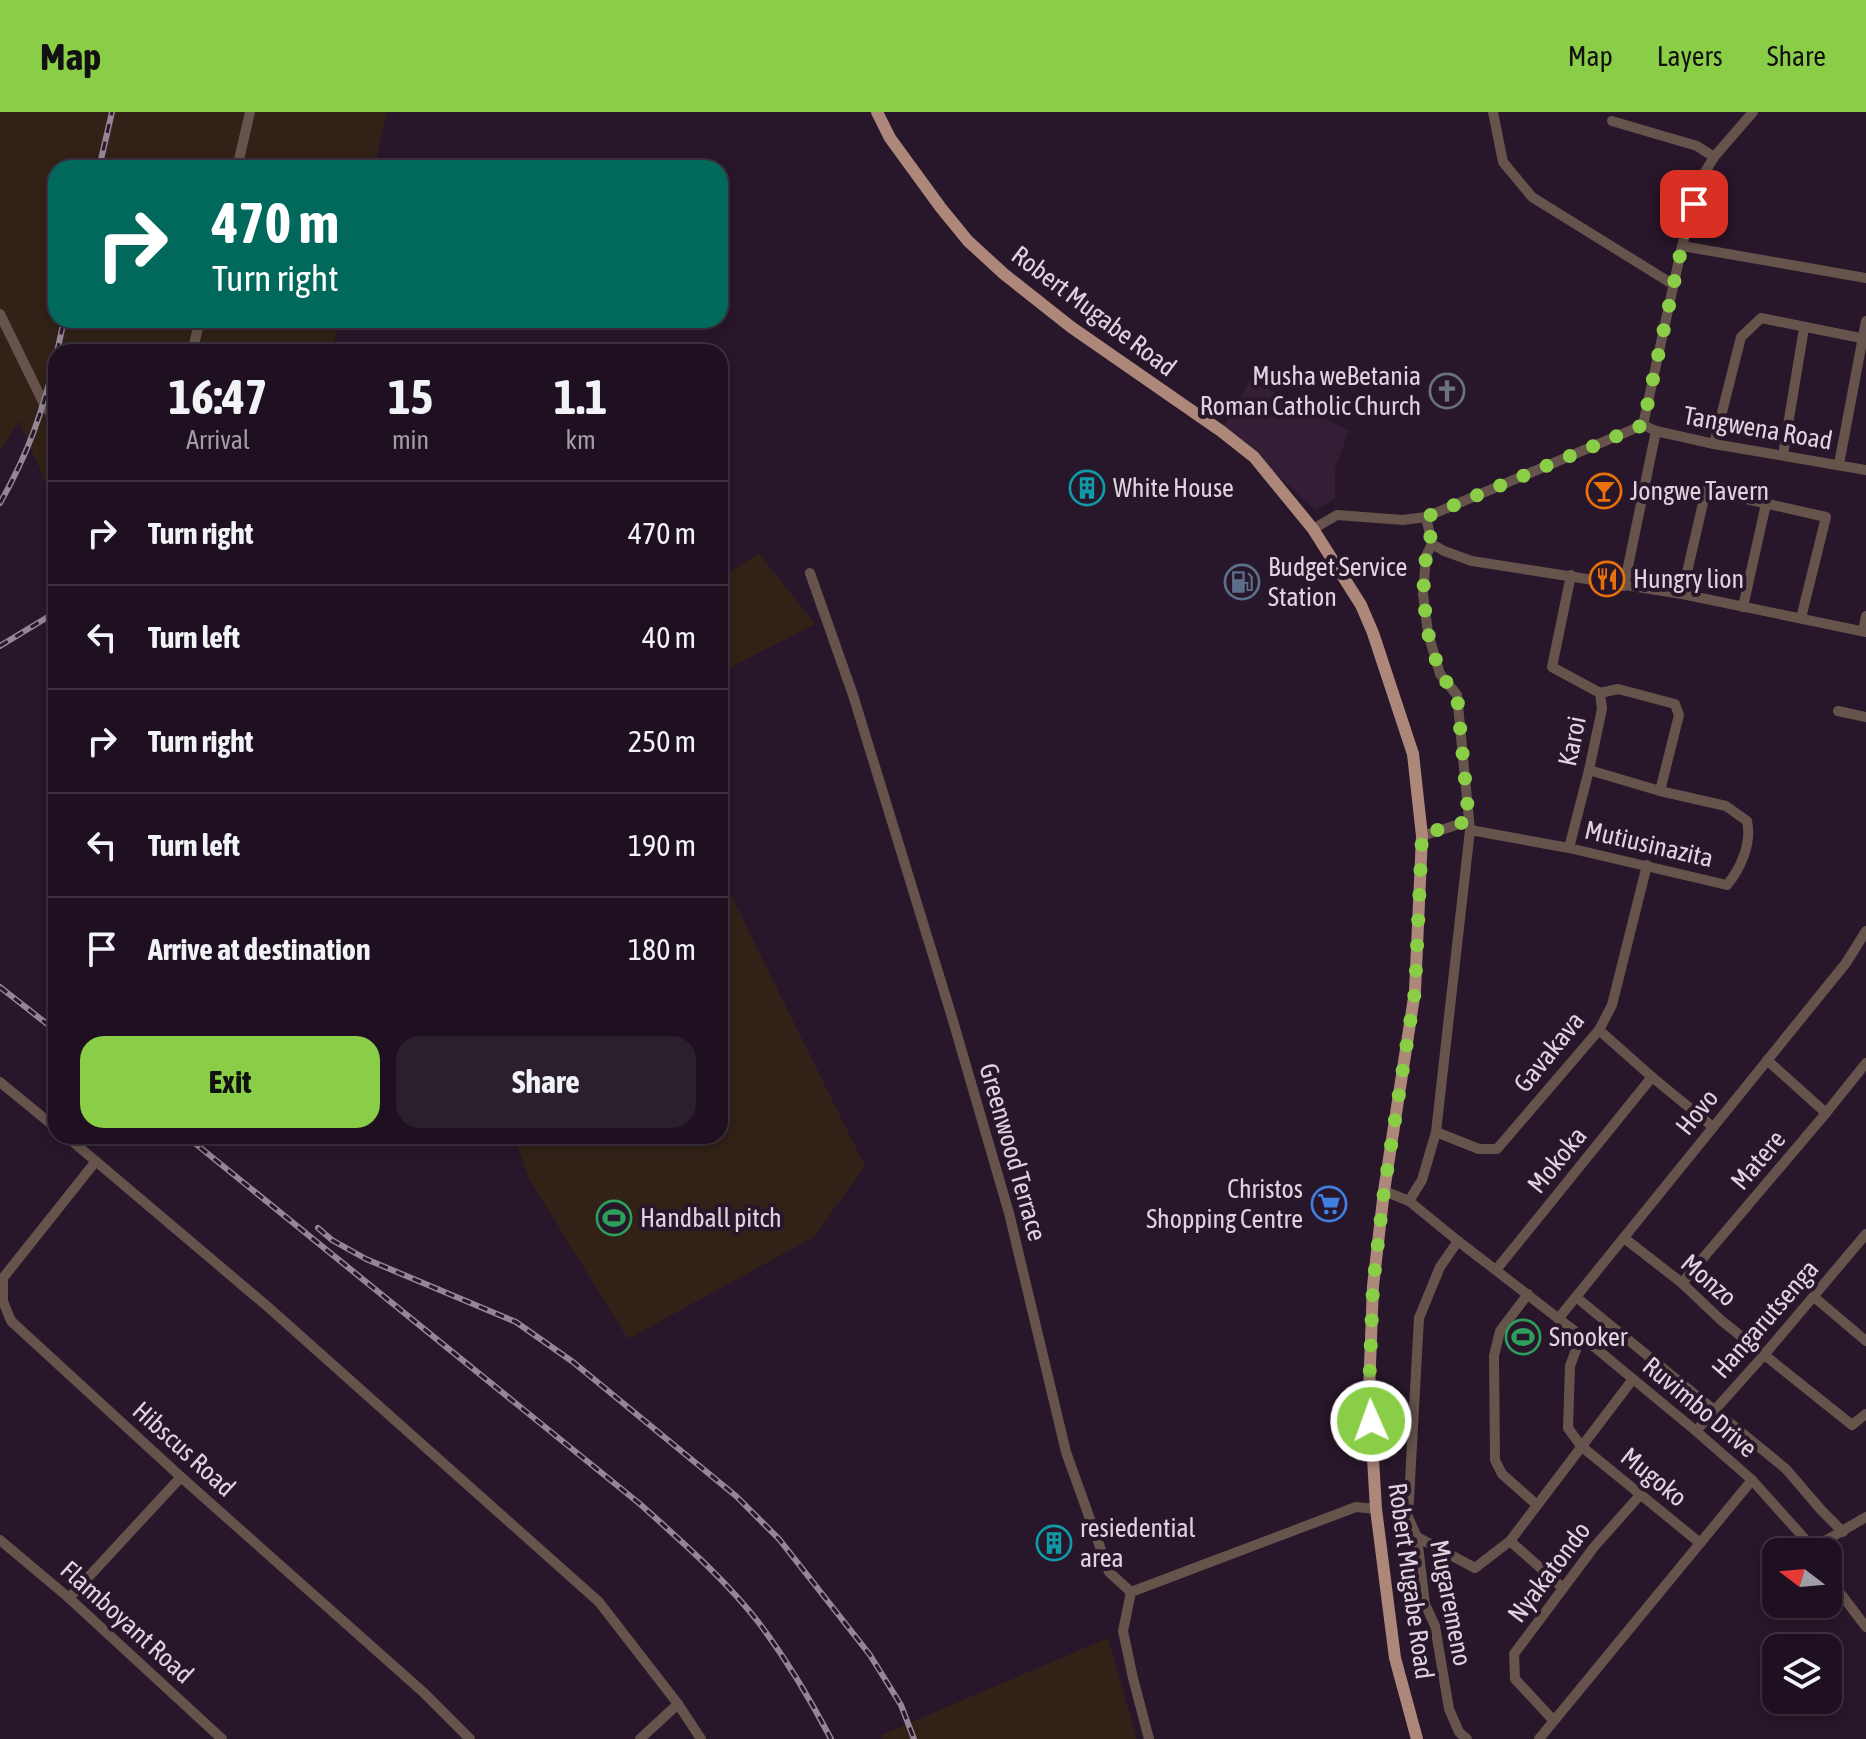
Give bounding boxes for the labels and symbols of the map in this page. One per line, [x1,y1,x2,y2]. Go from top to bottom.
pin [1660,170,1728,238]
street label: Robert Mugabe Road [1006,239,1182,383]
place label: Musha weBetania Roman Catholic Church [1200,361,1421,421]
church icon: Musha weBetania Roman Catholic Church [1428,372,1466,410]
street label: Tangwena Road [1681,400,1835,456]
building icon: White House [1068,469,1106,507]
bar icon: Jongwe Tavern [1585,472,1623,510]
place label: White House [1113,473,1234,503]
place label: Jongwe Tavern [1630,476,1769,506]
place label: Budget Service Station [1268,552,1407,612]
restaurant icon: Hungry lion [1588,560,1626,598]
fuel station icon: Budget Service Station [1223,563,1261,601]
place label: Hungry lion [1633,564,1744,594]
street label: Karoi [1552,713,1592,769]
street label: Mutiusinazita [1582,815,1716,873]
street label: Gavakava [1508,1006,1590,1098]
street label: Greenwood Terrace [973,1060,1053,1244]
street label: Hovo [1670,1083,1724,1141]
street label: Mokoka [1521,1121,1593,1199]
street label: Matere [1725,1124,1791,1196]
place label: Christos Shopping Centre [1146,1174,1303,1234]
supermarket icon: Christos Shopping Centre [1310,1185,1348,1223]
sports icon: Handball pitch [595,1199,633,1237]
place label: Handball pitch [640,1203,782,1233]
street label: Monzo [1675,1248,1743,1312]
street label: Hangarutsenga [1706,1254,1824,1384]
sports icon: Snooker [1504,1318,1542,1356]
place label: Snooker [1549,1322,1628,1352]
street label: Ruvimbo Drive [1637,1351,1763,1463]
position arrow [1329,1379,1413,1463]
street label: Hibscus Road [127,1395,241,1503]
street label: Mugoko [1615,1441,1693,1513]
street label: Robert Mugabe Road [1382,1481,1440,1681]
place label: resiedential area [1080,1513,1196,1573]
street label: Nyakatondo [1502,1516,1596,1628]
building icon: resiedential area [1035,1524,1073,1562]
street label: Mugaremeno [1424,1538,1478,1668]
north arrow [1762,1538,1842,1618]
street label: Flamboyant Road [54,1555,200,1689]

